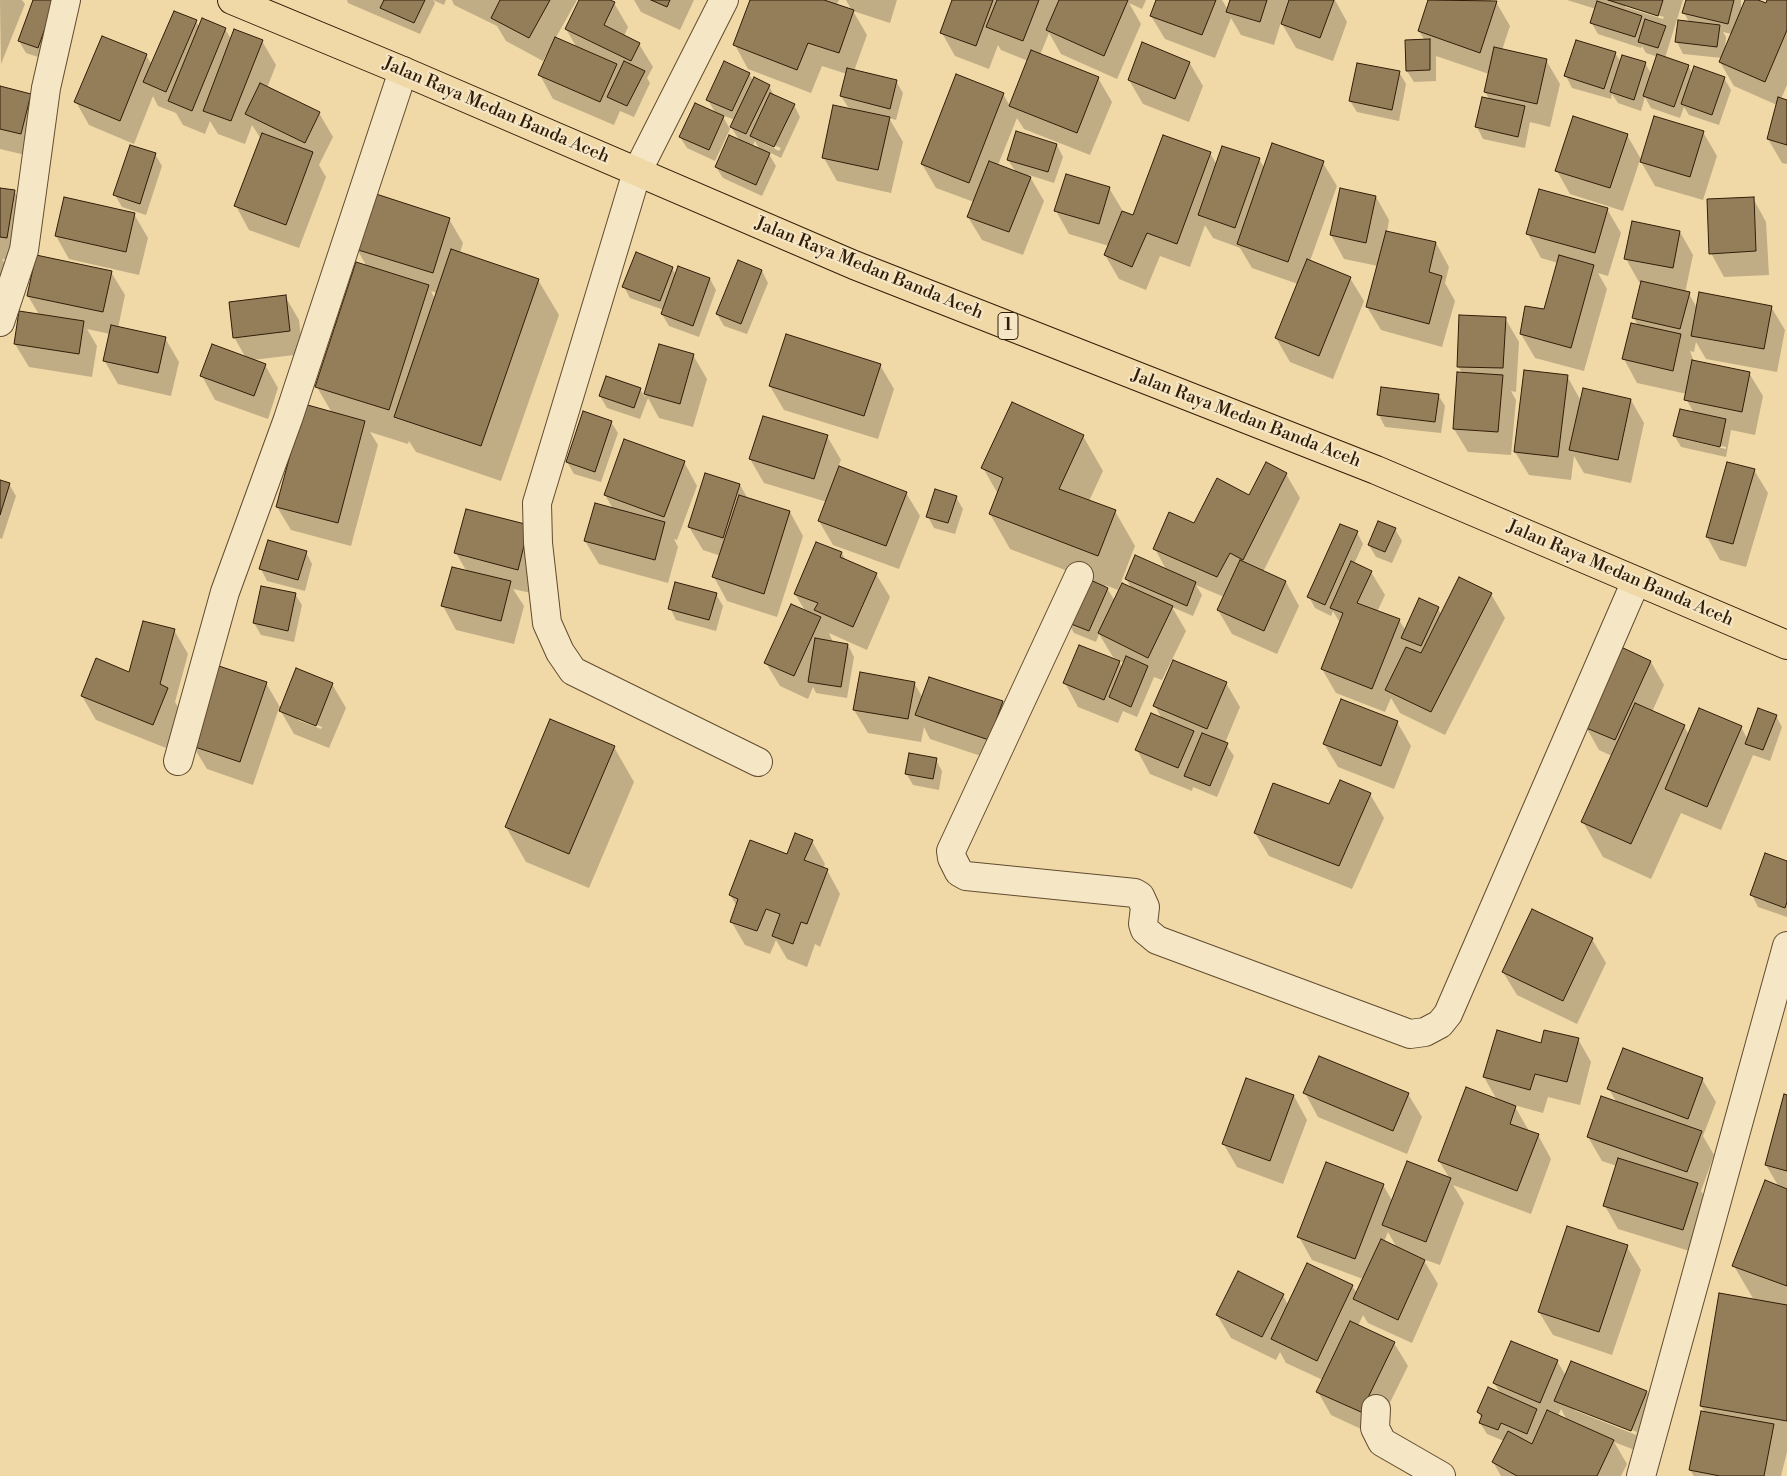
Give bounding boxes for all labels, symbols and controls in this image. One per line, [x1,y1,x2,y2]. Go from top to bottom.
street label: Jalan Raya Medan Banda Aceh [379,53,613,169]
street label: Jalan Raya Medan Banda Aceh [752,213,986,325]
road number: 1 [998,312,1018,340]
street label: Jalan Raya Medan Banda Aceh [1128,365,1364,473]
street label: Jalan Raya Medan Banda Aceh [1503,516,1737,632]

